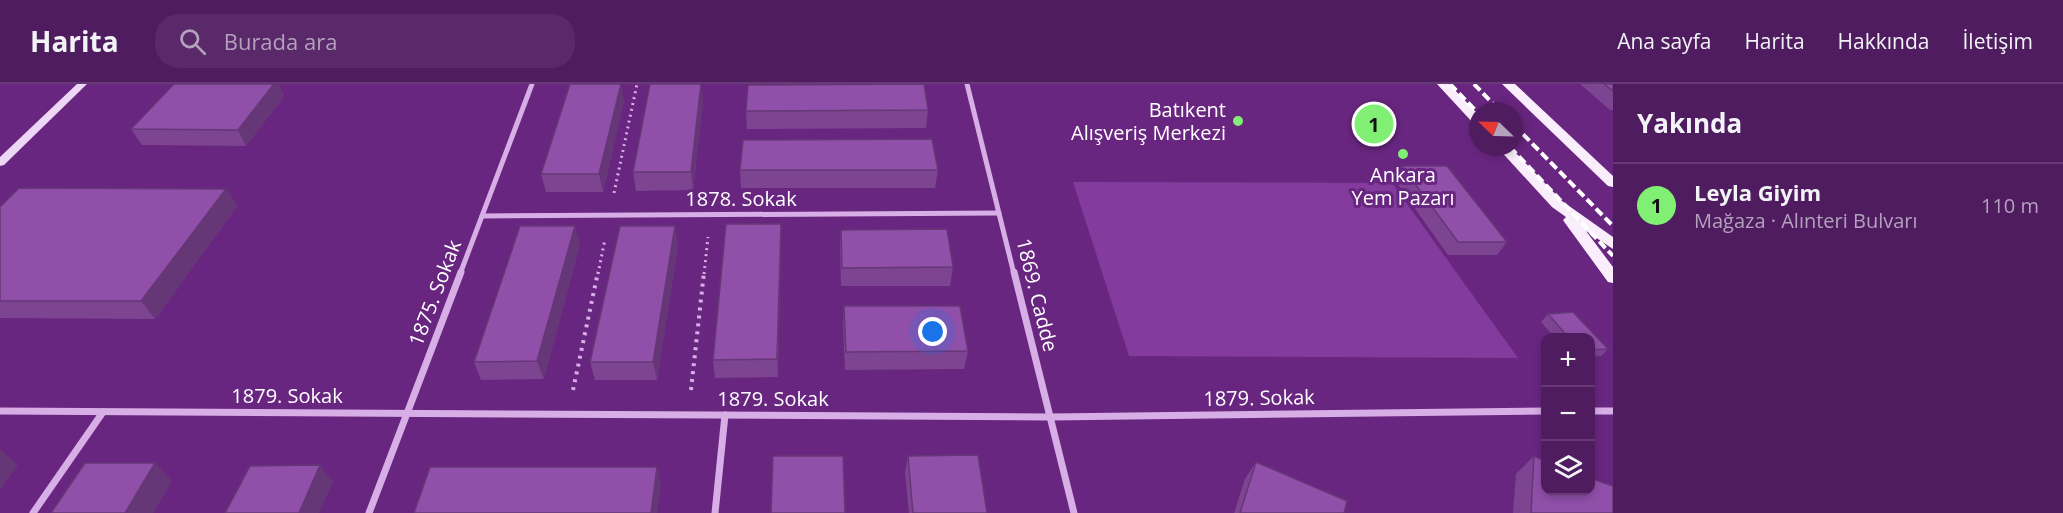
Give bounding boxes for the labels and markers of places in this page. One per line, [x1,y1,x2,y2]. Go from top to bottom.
place label: Batıkent Alışveriş Merkezi [1071,96,1226,146]
pin: 1 [1354,102,1394,147]
marker: Batıkent Alışveriş Merkezi [1231,114,1245,128]
marker: Ankara Yem Pazarı [1396,147,1410,161]
place label: Ankara Yem Pazarı [1352,161,1454,211]

